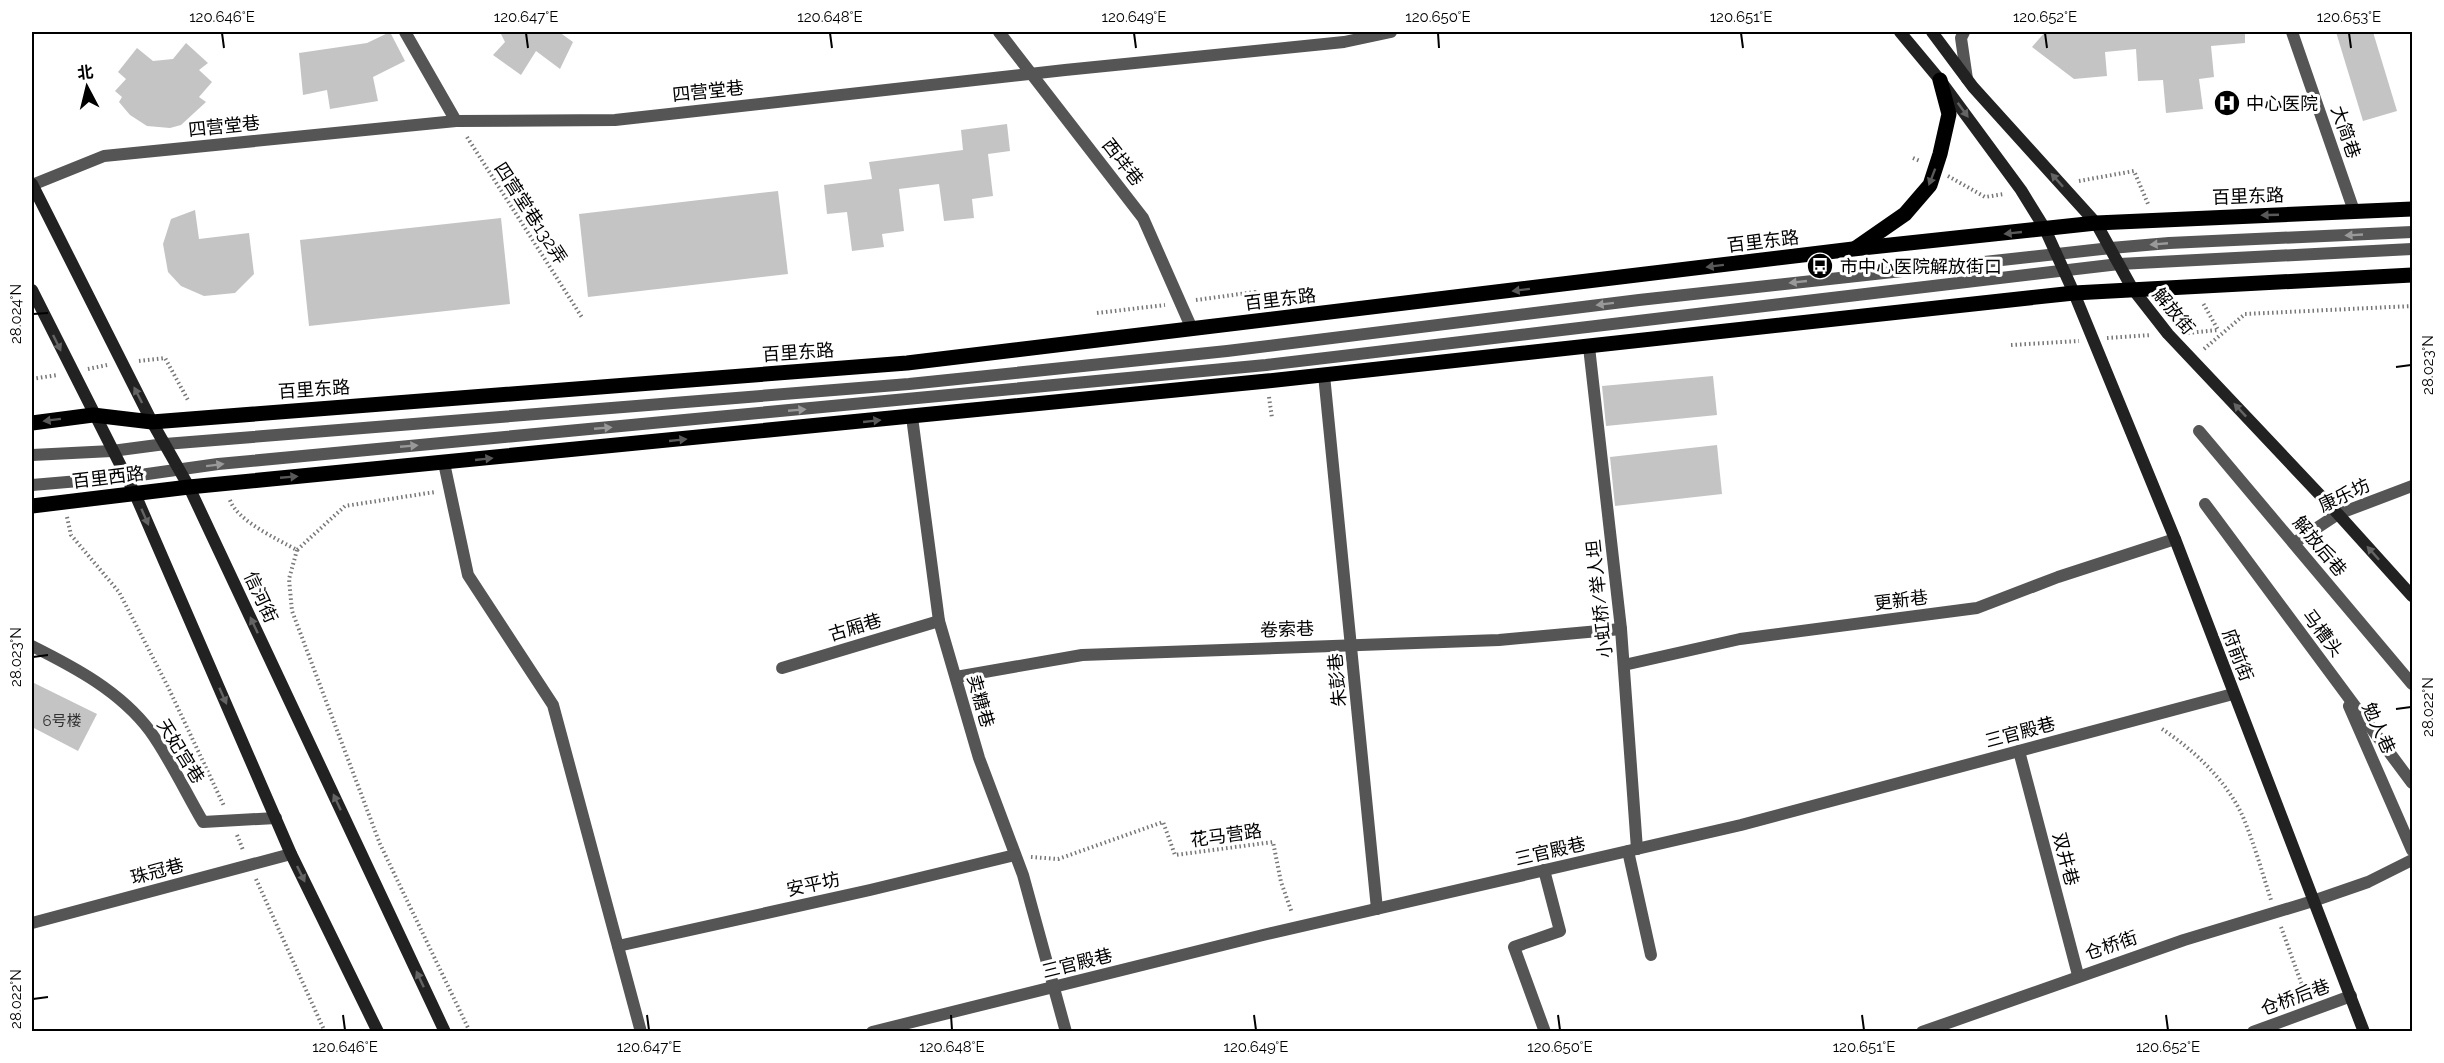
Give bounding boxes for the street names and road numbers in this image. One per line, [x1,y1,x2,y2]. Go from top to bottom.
street label: 四营堂巷 [671,77,745,105]
street label: 大简巷 [2327,103,2365,161]
street label: 四营堂巷 [187,112,261,140]
street label: 西垟巷 [1098,134,1148,190]
street label: 四营堂巷132弄 [490,158,572,268]
street label: 百里东路 [2212,184,2284,208]
street label: 百里东路 [1726,226,1800,256]
street label: 百里东路 [1243,284,1317,314]
street label: 解放街 [2149,284,2199,338]
street label: 百里东路 [761,339,835,365]
street label: 百里东路 [277,376,351,402]
street label: 百里西路 [71,462,145,492]
street label: 康乐坊 [2315,474,2373,516]
street label: 解放后巷 [2289,512,2351,580]
street label: 小虹桥/举人坦 [1582,539,1616,659]
street label: 信河街 [240,568,282,626]
street label: 更新巷 [1873,586,1929,614]
street label: 马槽头 [2298,605,2348,661]
street label: 古厢巷 [826,609,884,645]
street label: 卷索巷 [1260,618,1314,640]
street label: 府前街 [2219,626,2257,684]
street label: 朱彭巷 [1324,652,1350,708]
street label: 卖糖巷 [963,672,999,730]
street label: 勉人巷 [2358,699,2400,757]
street label: 三官殿巷 [1983,713,2057,751]
street label: 天妃宫巷 [153,715,209,787]
street label: 花马营路 [1189,820,1263,850]
street label: 双井巷 [2049,830,2083,888]
street label: 三官殿巷 [1513,833,1587,869]
street label: 珠冠巷 [128,854,186,888]
street label: 安平坊 [784,868,842,900]
street label: 仓桥街 [2082,926,2140,964]
street label: 三官殿巷 [1040,944,1114,982]
street label: 仓桥后巷 [2258,975,2332,1019]

